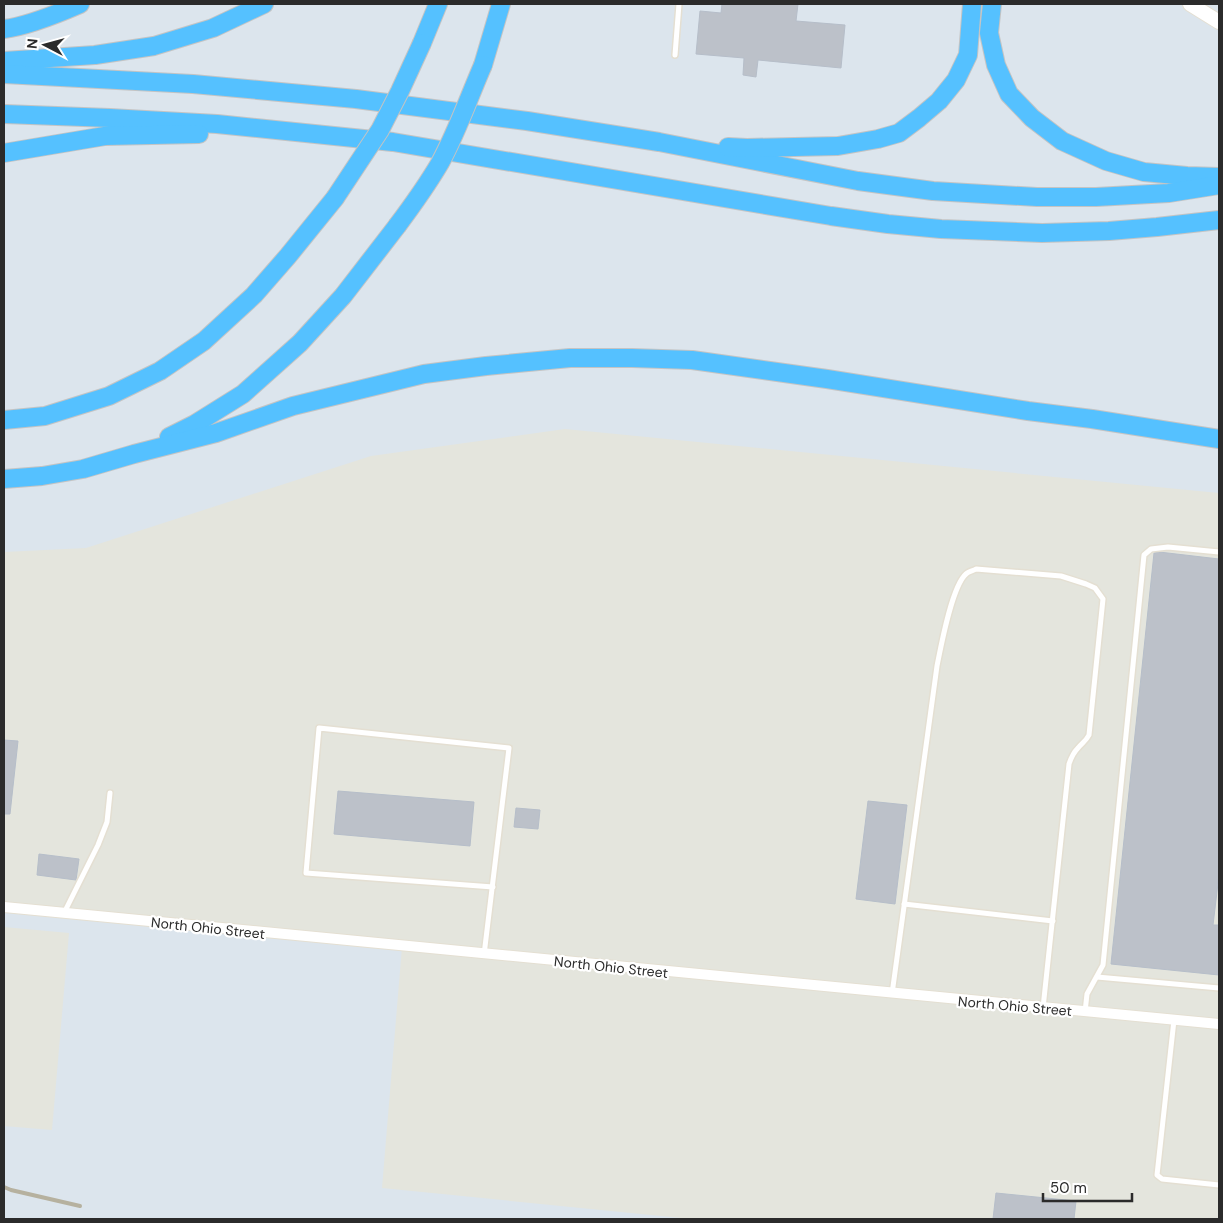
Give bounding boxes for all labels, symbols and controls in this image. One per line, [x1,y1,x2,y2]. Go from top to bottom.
north arrow [20,20,70,70]
text: N [23,38,42,50]
street label: North Ohio Street [150,913,266,943]
street label: North Ohio Street [553,952,669,982]
street label: North Ohio Street [957,992,1073,1020]
scale bar [1043,1170,1132,1202]
text: 50 m [1050,1178,1087,1198]

